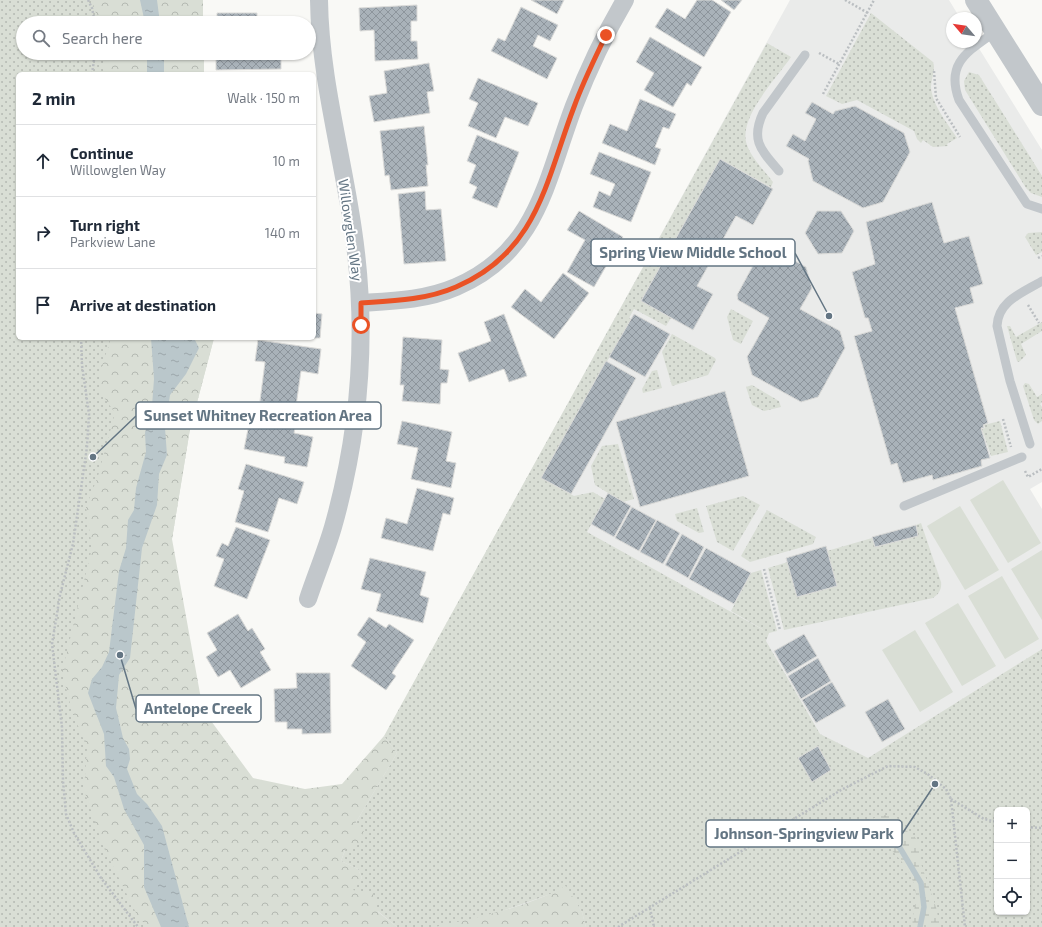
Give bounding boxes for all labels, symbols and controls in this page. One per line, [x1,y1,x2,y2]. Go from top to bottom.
north arrow [946,12,982,48]
search box [16,16,316,60]
route end [597,26,615,44]
icon: search [30,27,52,49]
text: Search here [62,29,143,47]
text: 2 min [32,88,75,108]
text: Walk · 150 m [227,90,300,106]
text: Continue [70,144,133,162]
icon: ahead [32,150,54,172]
text: 10 m [273,153,300,169]
text: Willowglen Way [70,162,166,178]
street label: Willowglen Way [335,178,367,283]
text: Turn right [70,216,140,234]
icon: right [32,222,54,244]
text: 140 m [265,225,300,241]
text: Parkview Lane [70,234,155,250]
callout: Spring View Middle School [591,239,795,266]
text: Spring View Middle School [599,243,787,261]
icon: arrive [32,294,54,316]
text: Arrive at destination [70,296,216,314]
route start [352,316,370,334]
callout: Sunset Whitney Recreation Area [136,402,381,429]
text: Sunset Whitney Recreation Area [144,406,372,425]
callout: Antelope Creek [136,695,261,722]
text: Antelope Creek [144,699,253,717]
map controls [994,807,1030,915]
button: + [994,807,1030,843]
callout: Johnson-Springview Park [706,820,902,847]
text: Johnson-Springview Park [714,824,895,842]
button: − [994,843,1030,879]
button: locate [994,879,1030,915]

